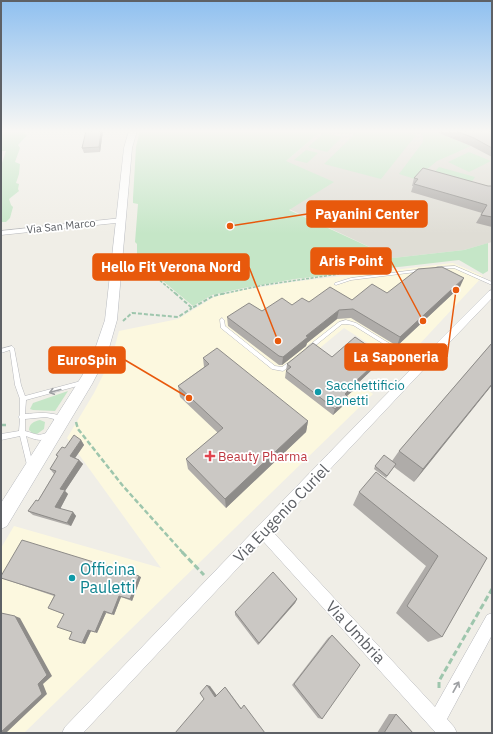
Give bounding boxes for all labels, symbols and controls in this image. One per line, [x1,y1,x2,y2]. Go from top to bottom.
callout: Payanini Center [307,201,427,227]
text: Payanini Center [315,205,419,223]
street label: Via San Marco [26,215,96,237]
callout: Aris Point [311,248,391,274]
text: Aris Point [319,252,383,270]
callout: Hello Fit Verona Nord [93,254,249,280]
text: Hello Fit Verona Nord [101,258,241,276]
callout: La Saponeria [345,344,447,370]
callout: EuroSpin [49,347,125,373]
text: La Saponeria [353,348,439,366]
text: EuroSpin [57,351,117,369]
place label: Sacchettificio Bonetti [326,377,405,409]
one-way arrow [49,387,62,395]
marker: Sacchettificio Bonetti [313,387,323,397]
place label: Beauty Pharma [218,448,307,465]
marker: Beauty Pharma [205,451,215,461]
street label: Via Eugenio Curiel [229,459,333,567]
place label: Officina Pauletti [80,559,136,597]
marker: Officina Pauletti [67,573,77,583]
street label: Via Umbria [322,596,390,668]
one-way arrow [452,681,460,693]

